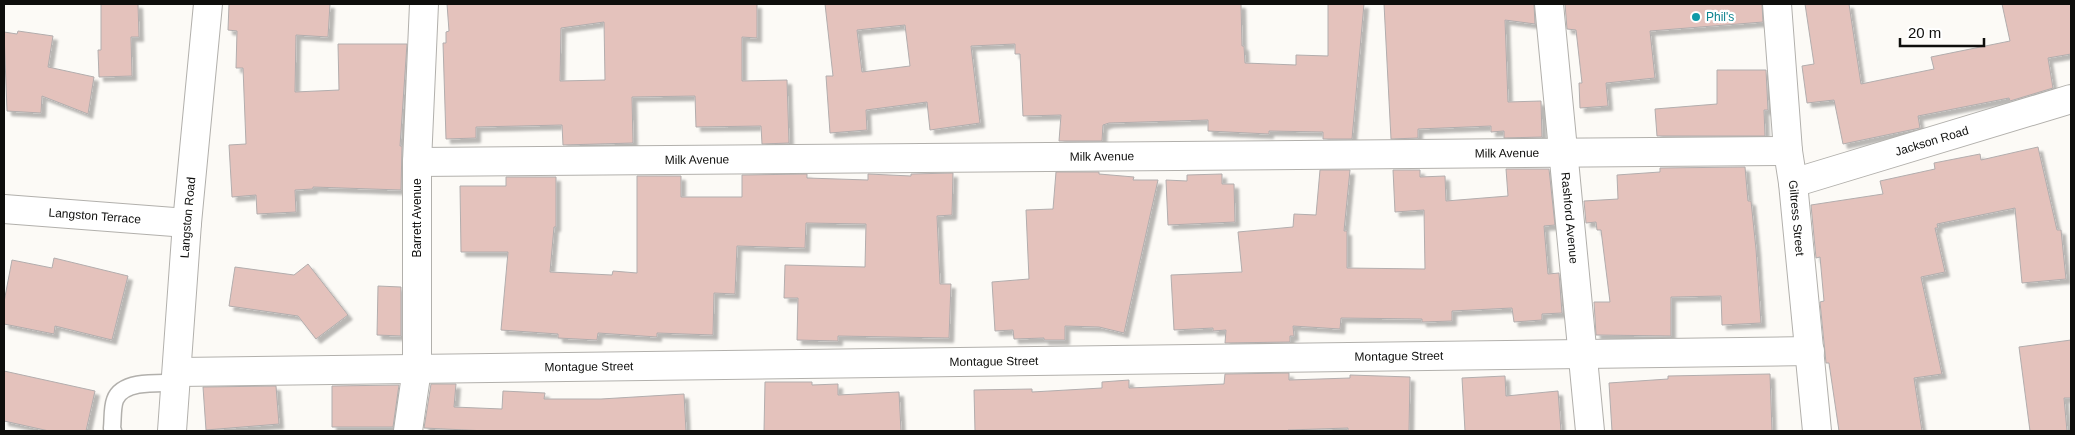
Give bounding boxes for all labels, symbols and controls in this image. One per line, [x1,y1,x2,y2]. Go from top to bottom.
place label: Phil's [1706,10,1734,24]
marker: Phil's [1690,11,1702,23]
scale bar [1900,15,1984,47]
text: 20 m [1908,24,1941,41]
street label: Jackson Road [1893,123,1970,159]
street label: Milk Avenue [1475,146,1540,161]
street label: Milk Avenue [1070,149,1135,164]
street label: Milk Avenue [665,152,730,167]
street label: Rashford Avenue [1558,172,1581,265]
street label: Langston Road [177,176,198,259]
street label: Barrett Avenue [410,178,424,258]
street label: Giltress Street [1786,179,1807,257]
street label: Langston Terrace [48,205,142,226]
street label: Montague Street [1354,349,1444,364]
street label: Montague Street [949,354,1039,369]
street label: Montague Street [544,359,634,374]

